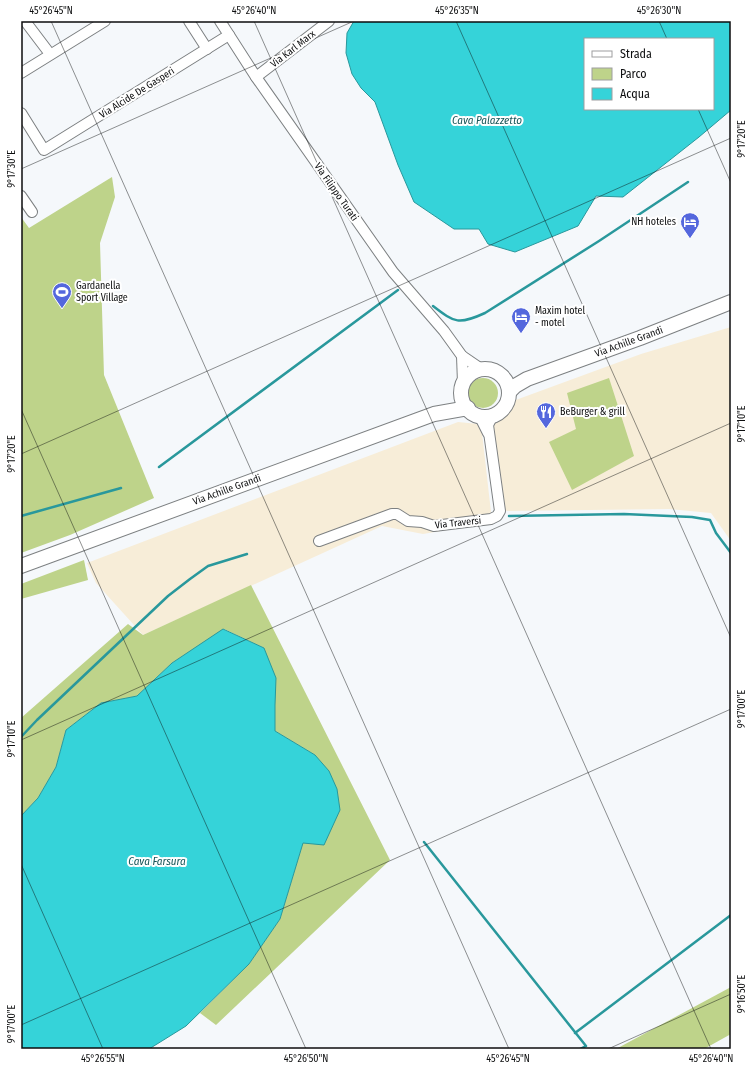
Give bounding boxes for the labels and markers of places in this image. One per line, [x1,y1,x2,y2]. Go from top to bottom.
hotel icon: NH hoteles [679,211,701,239]
place label: NH hoteles [631,216,676,228]
place label: Gardanella Sport Village [76,280,128,304]
sports icon: Gardanella Sport Village [51,281,73,309]
place label: Maxim hotel - motel [535,305,586,329]
hotel icon: Maxim hotel - motel [510,306,532,334]
restaurant icon: BeBurger & grill [535,401,557,429]
place label: BeBurger & grill [560,406,625,418]

